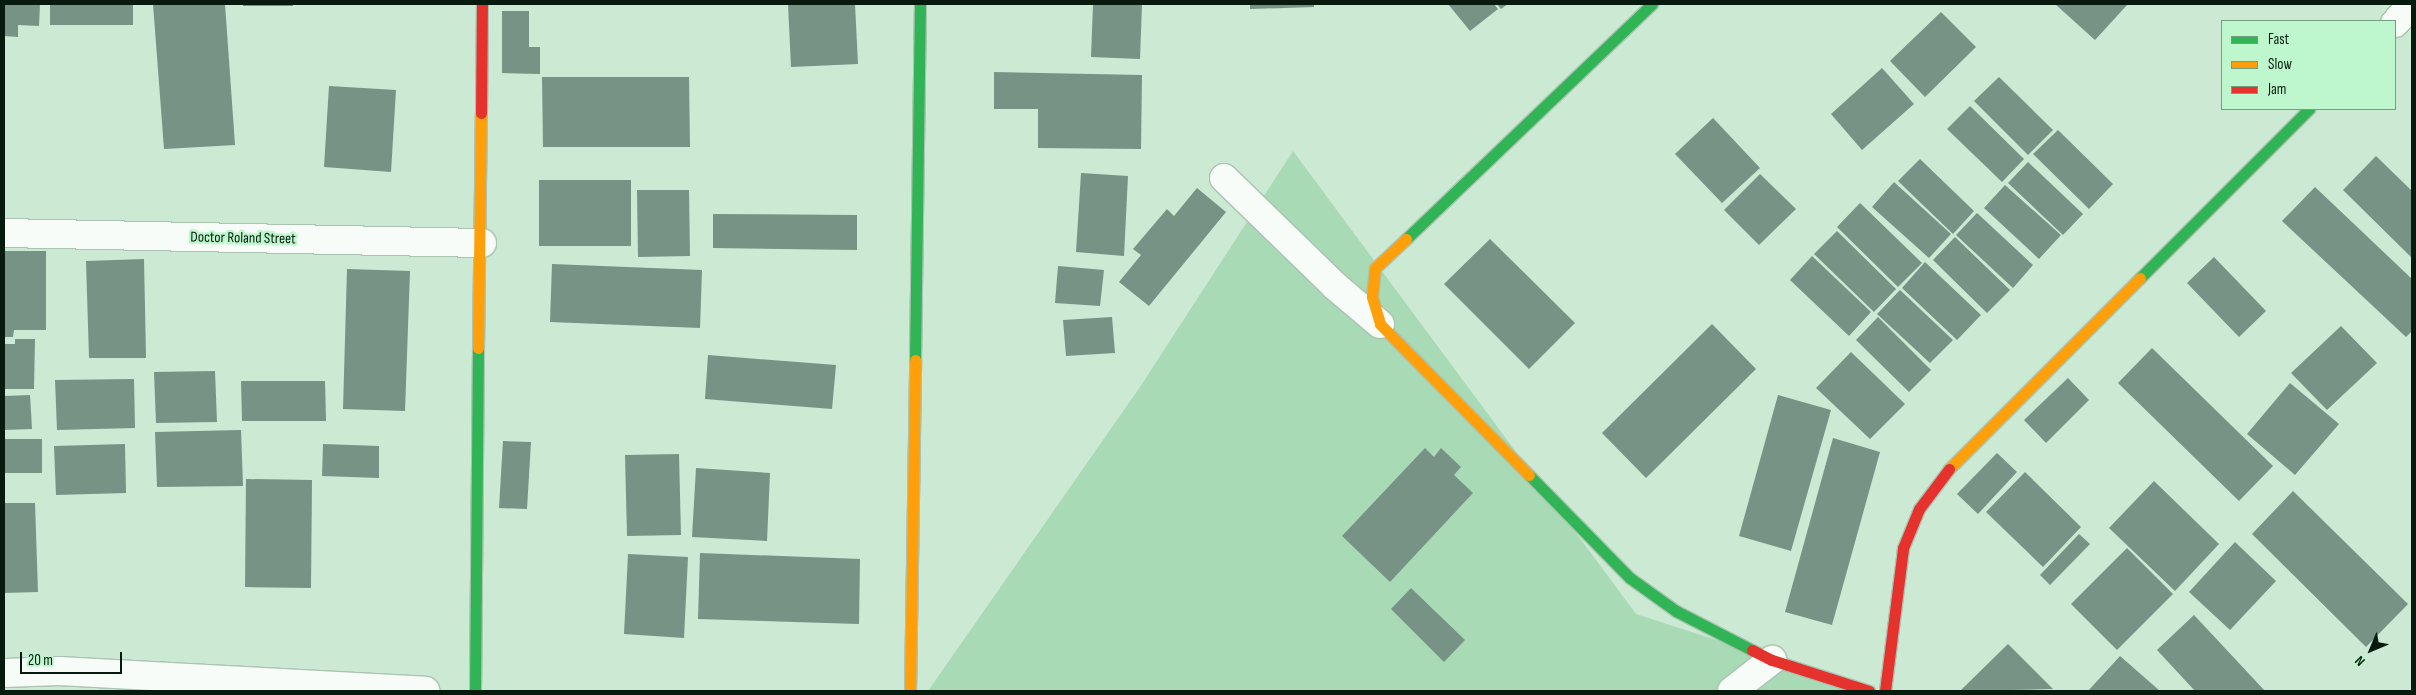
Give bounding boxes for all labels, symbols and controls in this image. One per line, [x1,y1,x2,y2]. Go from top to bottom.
legend [2221,20,2396,110]
text: Fast [2268,30,2289,49]
text: Slow [2268,55,2292,74]
text: Jam [2268,80,2286,99]
street label: Doctor Roland Street [190,228,296,248]
north arrow [2346,625,2396,675]
scale bar [22,642,125,674]
text: 20 m [28,651,53,670]
text: N [2351,652,2369,670]

